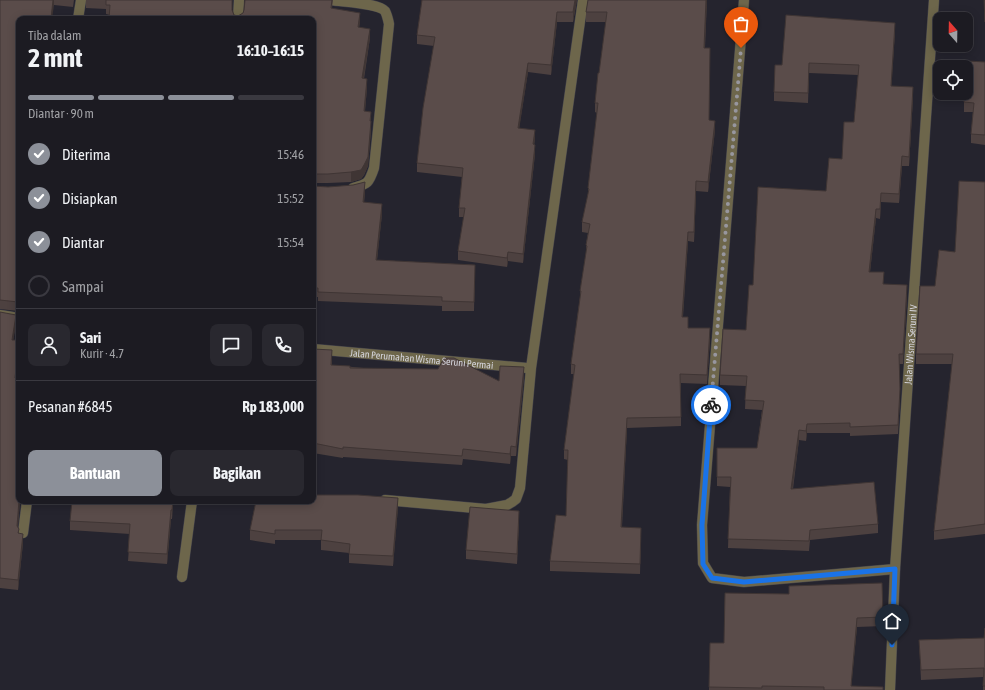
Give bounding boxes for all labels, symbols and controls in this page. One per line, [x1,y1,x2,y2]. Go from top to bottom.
pin [724,7.0,758,48]
north arrow [933,12,973,52]
map controls [933,12,973,100]
icon: bag [730,13,752,35]
text: Tiba dalam [28,28,81,43]
text: 16:10–16:15 [237,42,304,59]
text: 2 mnt [28,43,83,73]
button: locate [933,60,973,100]
text: Diantar · 90 m [28,106,94,121]
icon: check [28,143,50,165]
text: Diterima [62,146,110,163]
text: 15:46 [277,147,304,162]
icon: check [28,187,50,209]
text: Disiapkan [62,190,118,207]
text: 15:52 [277,191,304,206]
icon: check [28,231,50,253]
text: Diantar [62,234,104,251]
text: 15:54 [277,235,304,250]
text: Sampai [62,278,104,295]
street label: Jalan Wisma Seruni IV [903,304,919,385]
button: person [28,324,70,366]
button: chat [210,324,252,366]
button: phone [262,324,304,366]
text: Sari [80,329,101,346]
text: Kurir · 4.7 [80,346,124,361]
street label: Jalan Perumahan Wisma Seruni Permai [349,347,494,371]
courier [691,385,731,425]
icon: bike [700,394,722,416]
text: Pesanan #6845 [28,398,113,415]
text: Rp 183,000 [242,398,304,415]
button: Bantuan [28,450,162,496]
button: Bagikan [170,450,304,496]
pin [875,604,909,645]
icon: home [881,610,903,632]

